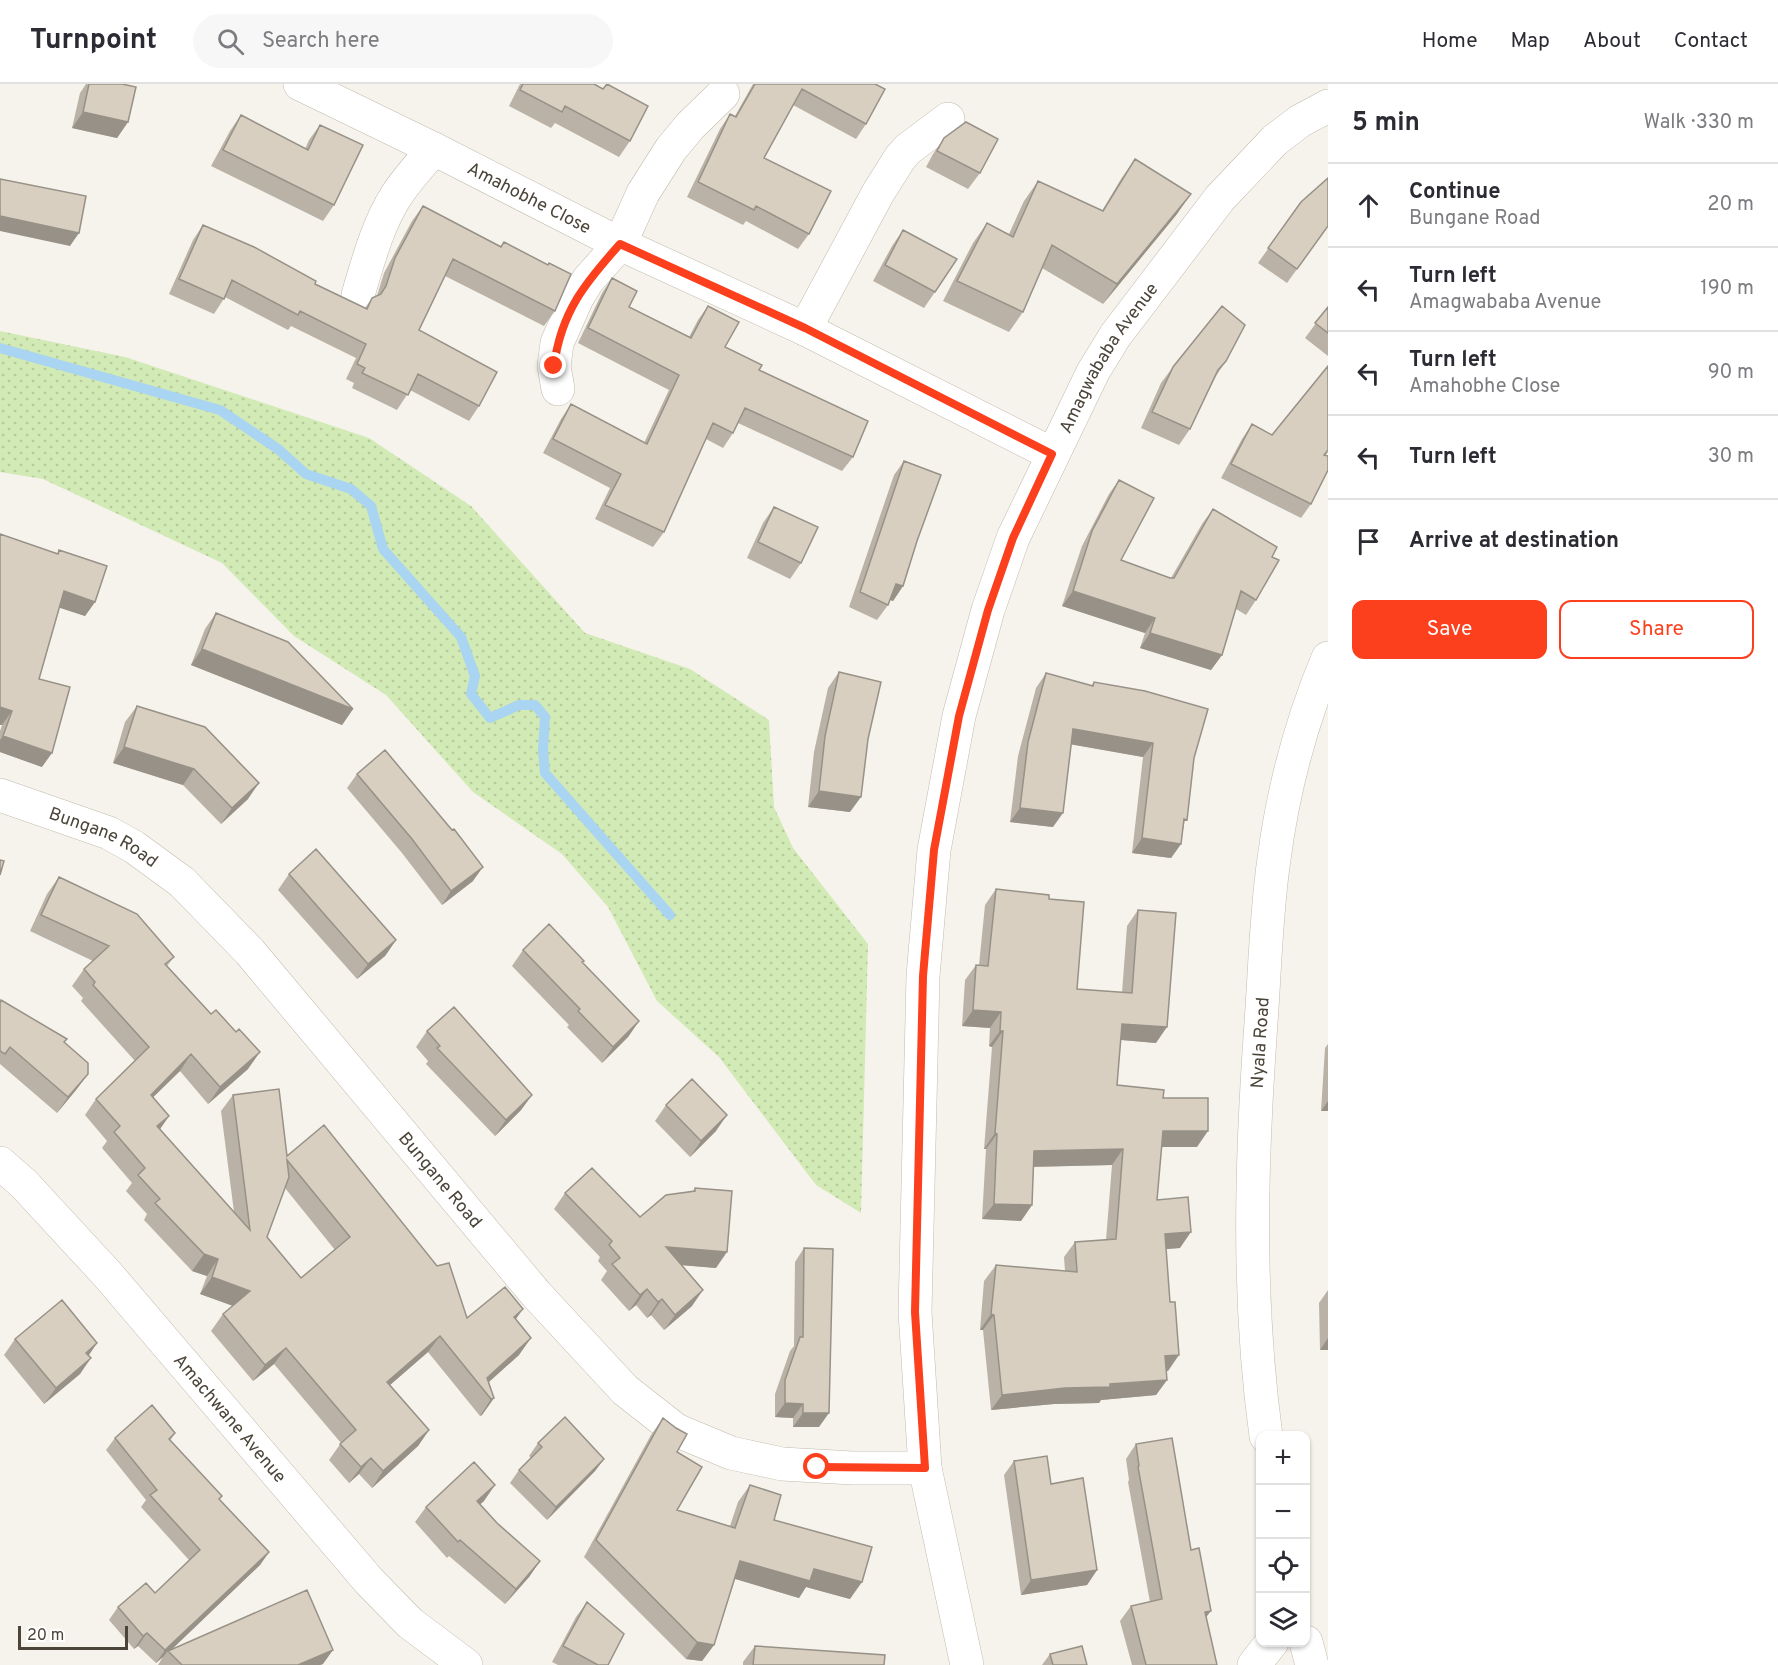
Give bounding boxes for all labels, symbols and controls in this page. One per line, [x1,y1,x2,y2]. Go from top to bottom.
search box [193,14,613,68]
text: Turnpoint [30,23,157,59]
icon: search [214,25,247,58]
text: Search here [262,28,379,55]
text: Home [1422,28,1478,55]
text: Map [1511,28,1550,55]
text: About [1583,28,1641,55]
text: Contact [1674,28,1748,55]
text: 5 min [1352,107,1420,140]
text: Walk · 330 m [1644,110,1754,136]
street label: Amahobhe Close [463,158,595,240]
text: Continue [1409,179,1500,206]
icon: ahead [1352,189,1385,222]
text: 20 m [1707,192,1754,218]
text: Bungane Road [1409,206,1541,232]
text: Turn left [1409,263,1497,290]
icon: left [1352,273,1385,306]
text: 190 m [1700,276,1754,302]
street label: Amagwababa Avenue [1055,279,1164,438]
text: Amagwababa Avenue [1409,290,1601,316]
text: Turn left [1409,347,1497,374]
route end [540,352,566,378]
icon: left [1352,357,1385,390]
text: 90 m [1708,360,1754,386]
text: Amahobhe Close [1409,374,1560,400]
icon: left [1352,441,1385,474]
text: Turn left [1409,444,1497,471]
text: 30 m [1708,444,1754,470]
icon: arrive [1352,525,1385,558]
text: Arrive at destination [1409,528,1619,555]
button: Save [1352,600,1547,659]
button: Share [1559,600,1754,659]
street label: Bungane Road [46,803,162,874]
street label: Nyala Road [1247,996,1276,1089]
street label: Bungane Road [392,1128,486,1234]
street label: Amachwane Avenue [168,1350,291,1489]
map controls [1256,1431,1310,1647]
button: + [1256,1431,1310,1485]
route start [803,1453,829,1479]
button: − [1256,1485,1310,1539]
button: locate [1256,1539,1310,1593]
button: layers [1256,1593,1310,1647]
scale bar [18,1623,128,1650]
text: 20 m [27,1626,64,1646]

